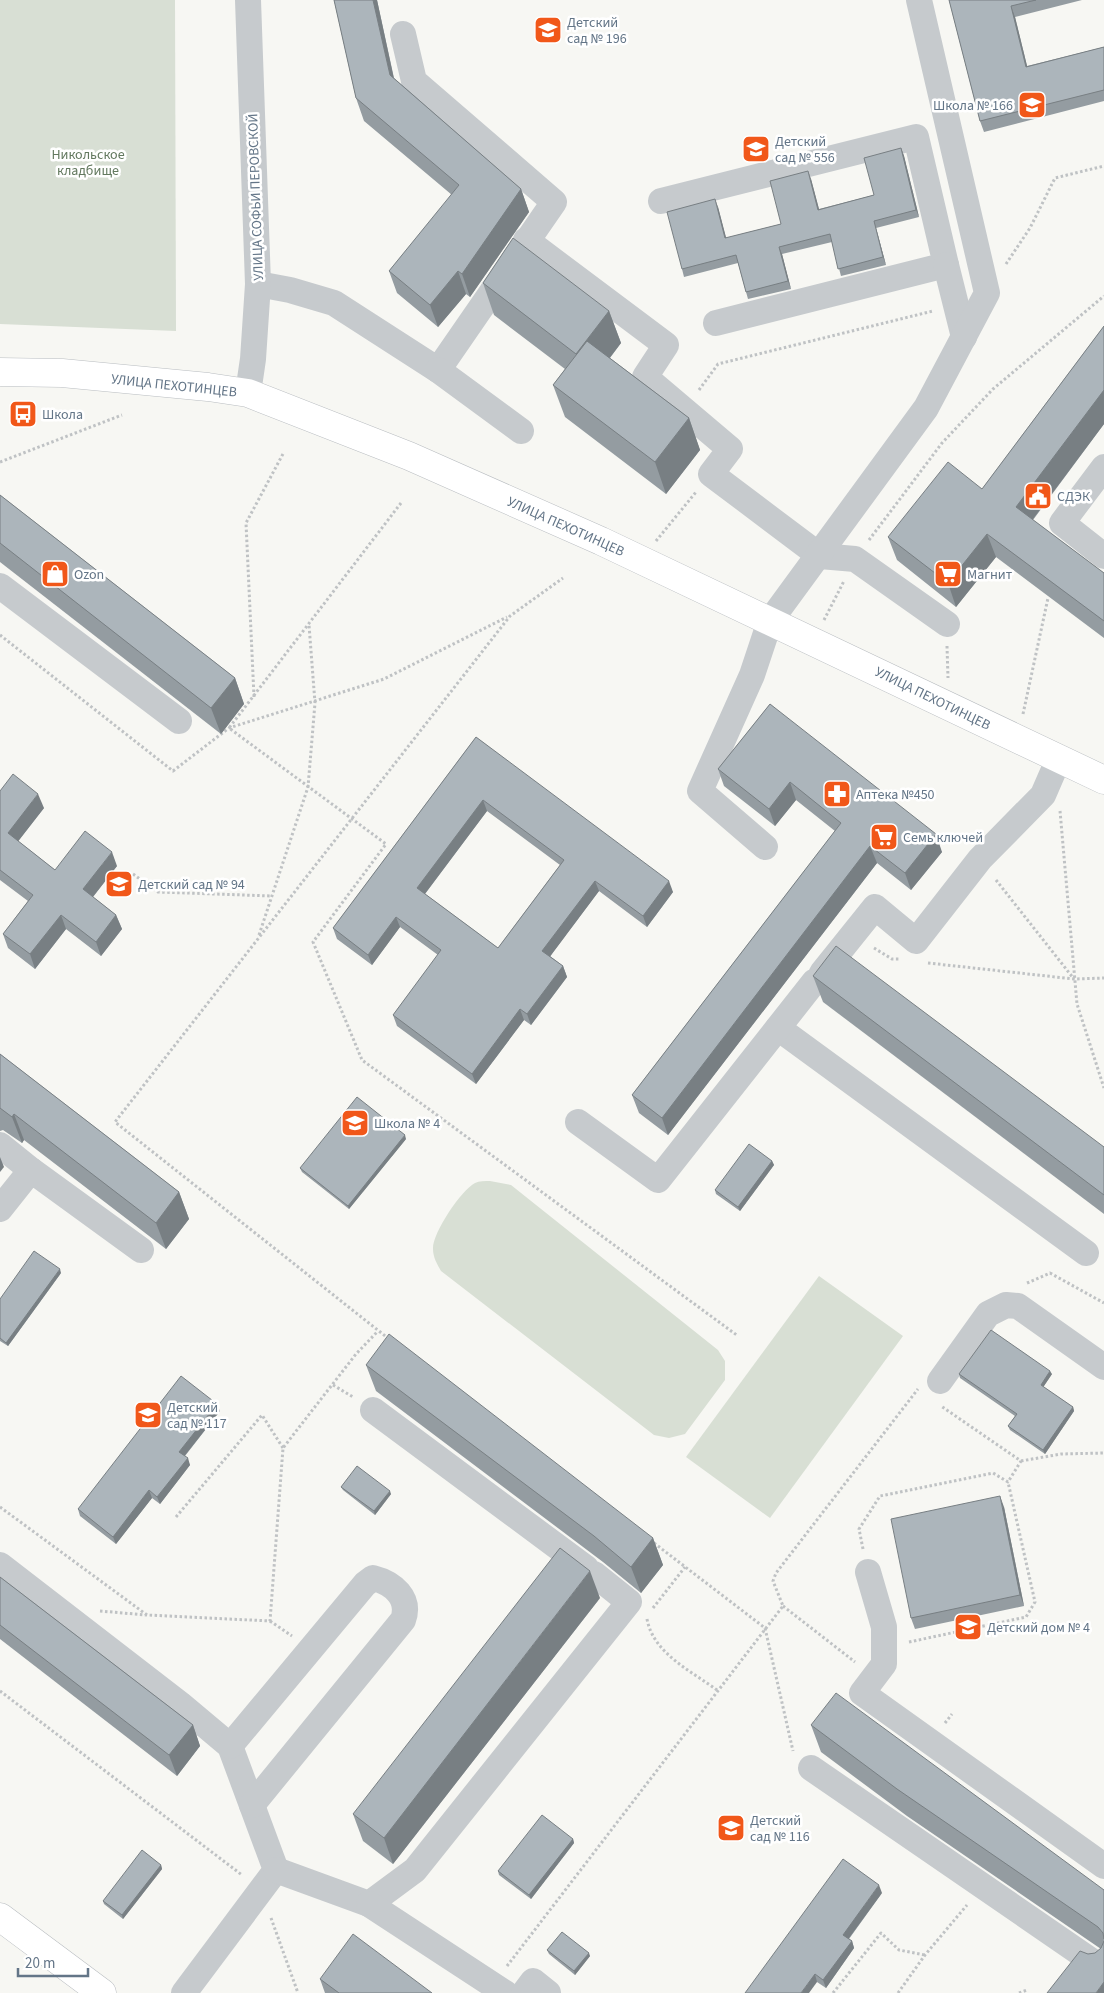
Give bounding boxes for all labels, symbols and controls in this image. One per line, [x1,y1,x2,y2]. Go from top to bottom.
place label: Детский сад № 196 [567,13,627,49]
school or university icon: Детский сад № 196 [533,15,563,45]
school or university icon: Школа № 166 [1017,90,1047,120]
place label: Школа № 166 [933,96,1013,116]
street label: УЛИЦА СОФЬИ ПЕРОВСКОЙ [243,113,269,281]
place label: Детский сад № 556 [775,132,835,168]
school or university icon: Детский сад № 556 [741,134,771,164]
park label: Никольское кладбище [51,145,125,181]
street label: УЛИЦА ПЕХОТИНЦЕВ [110,369,238,403]
bus stop icon: Школа [8,399,38,429]
place label: Школа [42,405,83,425]
public building icon: СДЭК [1023,481,1053,511]
place label: СДЭК [1057,487,1091,507]
street label: УЛИЦА ПЕХОТИНЦЕВ [504,492,627,562]
shop icon: Ozon [40,559,70,589]
supermarket icon: Магнит [933,559,963,589]
place label: Ozon [74,565,104,585]
place label: Магнит [967,565,1013,585]
street label: УЛИЦА ПЕХОТИНЦЕВ [871,662,994,736]
pharmacy icon: Аптека №450 [822,779,852,809]
place label: Аптека №450 [856,785,935,805]
supermarket icon: Семь ключей [869,822,899,852]
place label: Семь ключей [903,828,983,848]
school or university icon: Детский сад № 94 [104,869,134,899]
place label: Детский сад № 94 [138,875,245,895]
school or university icon: Школа № 4 [340,1108,370,1138]
place label: Школа № 4 [374,1114,440,1134]
place label: Детский сад № 117 [167,1398,227,1434]
school or university icon: Детский сад № 117 [133,1400,163,1430]
school or university icon: Детский дом № 4 [953,1612,983,1642]
place label: Детский дом № 4 [987,1618,1090,1638]
place label: Детский сад № 116 [750,1811,810,1847]
school or university icon: Детский сад № 116 [716,1813,746,1843]
scale bar [18,1946,88,1978]
text: 20 m [25,1953,55,1974]

